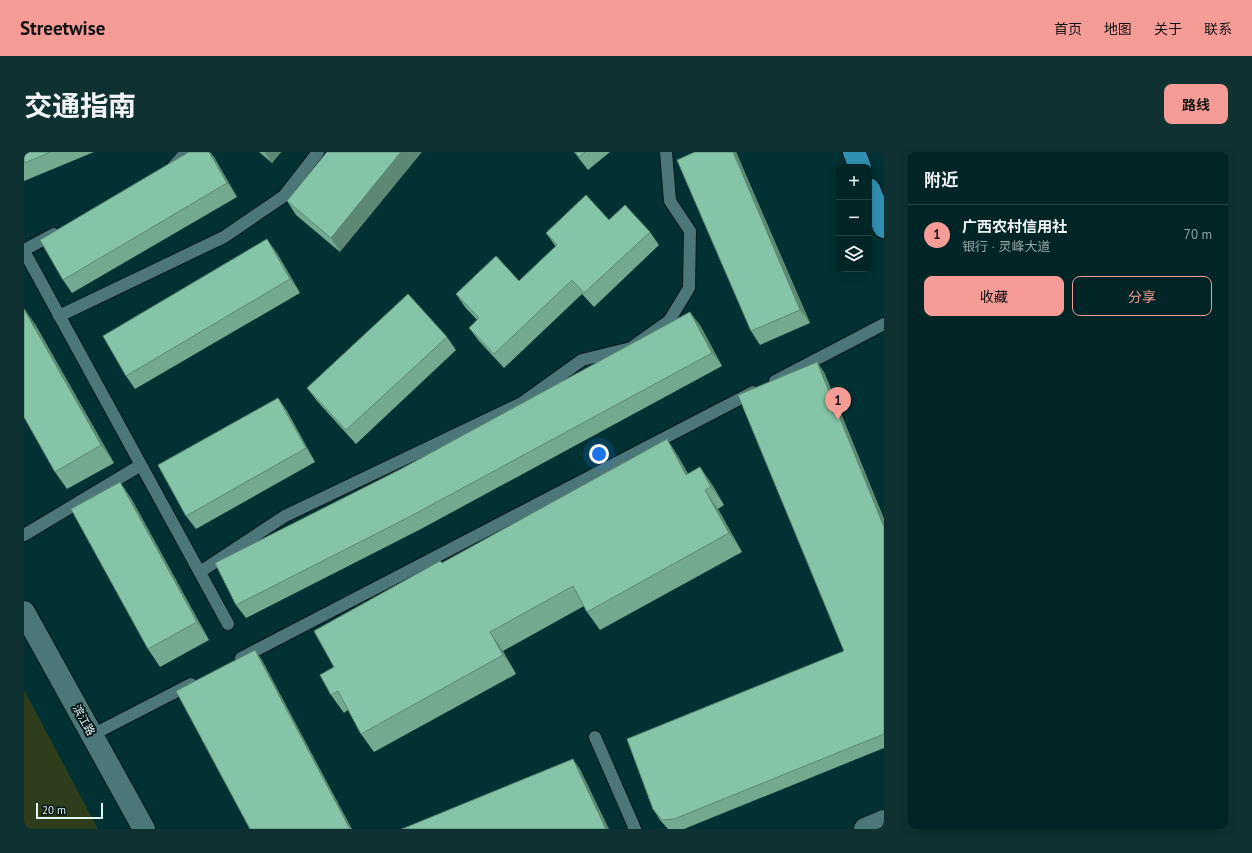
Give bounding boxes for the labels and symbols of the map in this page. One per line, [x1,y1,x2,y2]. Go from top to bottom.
pin: 1 [825,387,851,420]
your location [589,444,609,464]
street label: 滨江路 [70,702,98,738]
scale bar [36,801,103,820]

